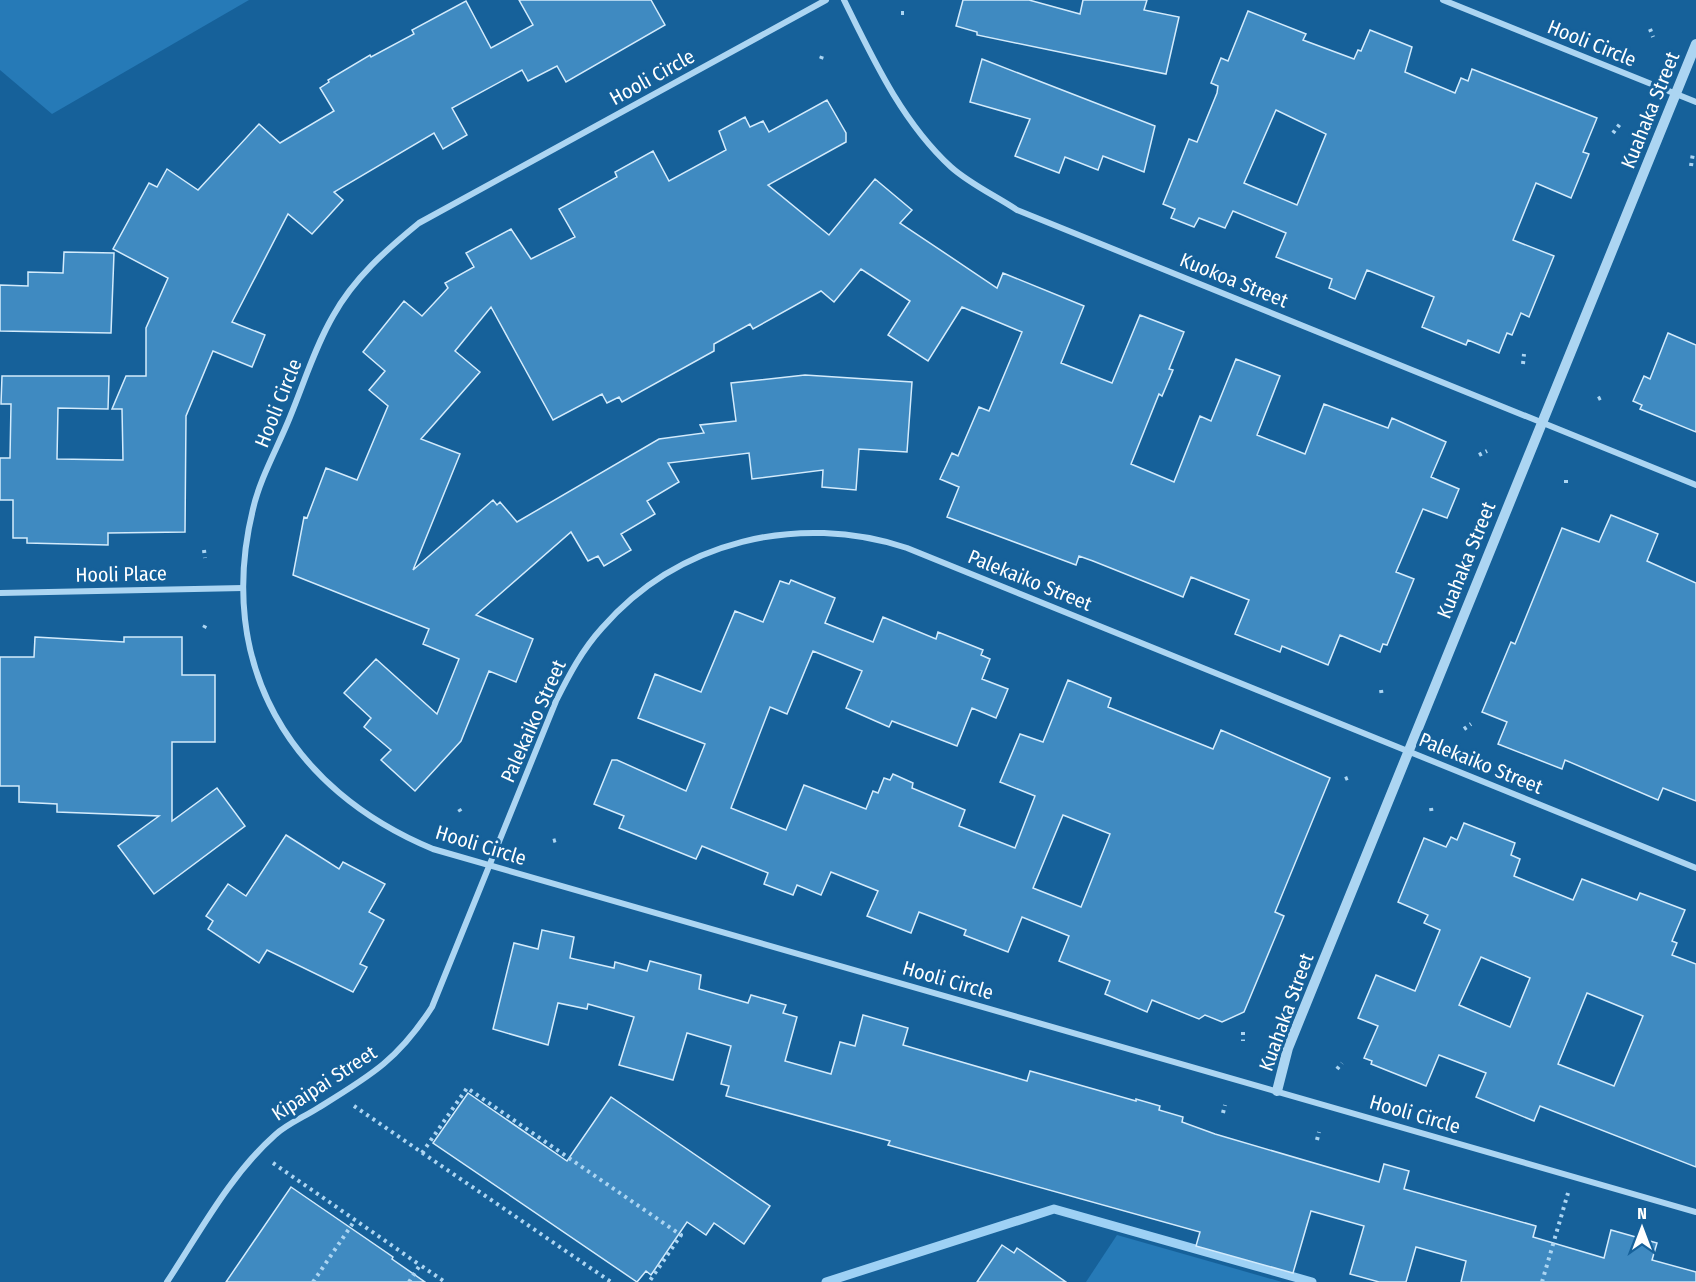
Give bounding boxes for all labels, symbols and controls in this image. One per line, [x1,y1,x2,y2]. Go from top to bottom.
street label: Hooli Circle [1544,14,1640,72]
street label: Hooli Circle [605,44,699,110]
street label: Kuahaka Street [1616,48,1684,172]
street label: Kuokoa Street [1176,247,1292,313]
street label: Hooli Circle [249,355,307,451]
street label: Kuahaka Street [1432,498,1500,622]
street label: Palekaiko Street [965,544,1096,616]
street label: Hooli Place [75,561,167,587]
street label: Palekaiko Street [495,656,571,786]
street label: Palekaiko Street [1416,727,1547,799]
street label: Hooli Circle [433,820,529,870]
street label: Kuahaka Street [1254,949,1319,1074]
street label: Hooli Circle [900,956,996,1004]
street label: Kipaipai Street [267,1040,381,1126]
street label: Hooli Circle [1367,1090,1463,1138]
north arrow [1612,1198,1672,1258]
text: N [1637,1204,1647,1223]

